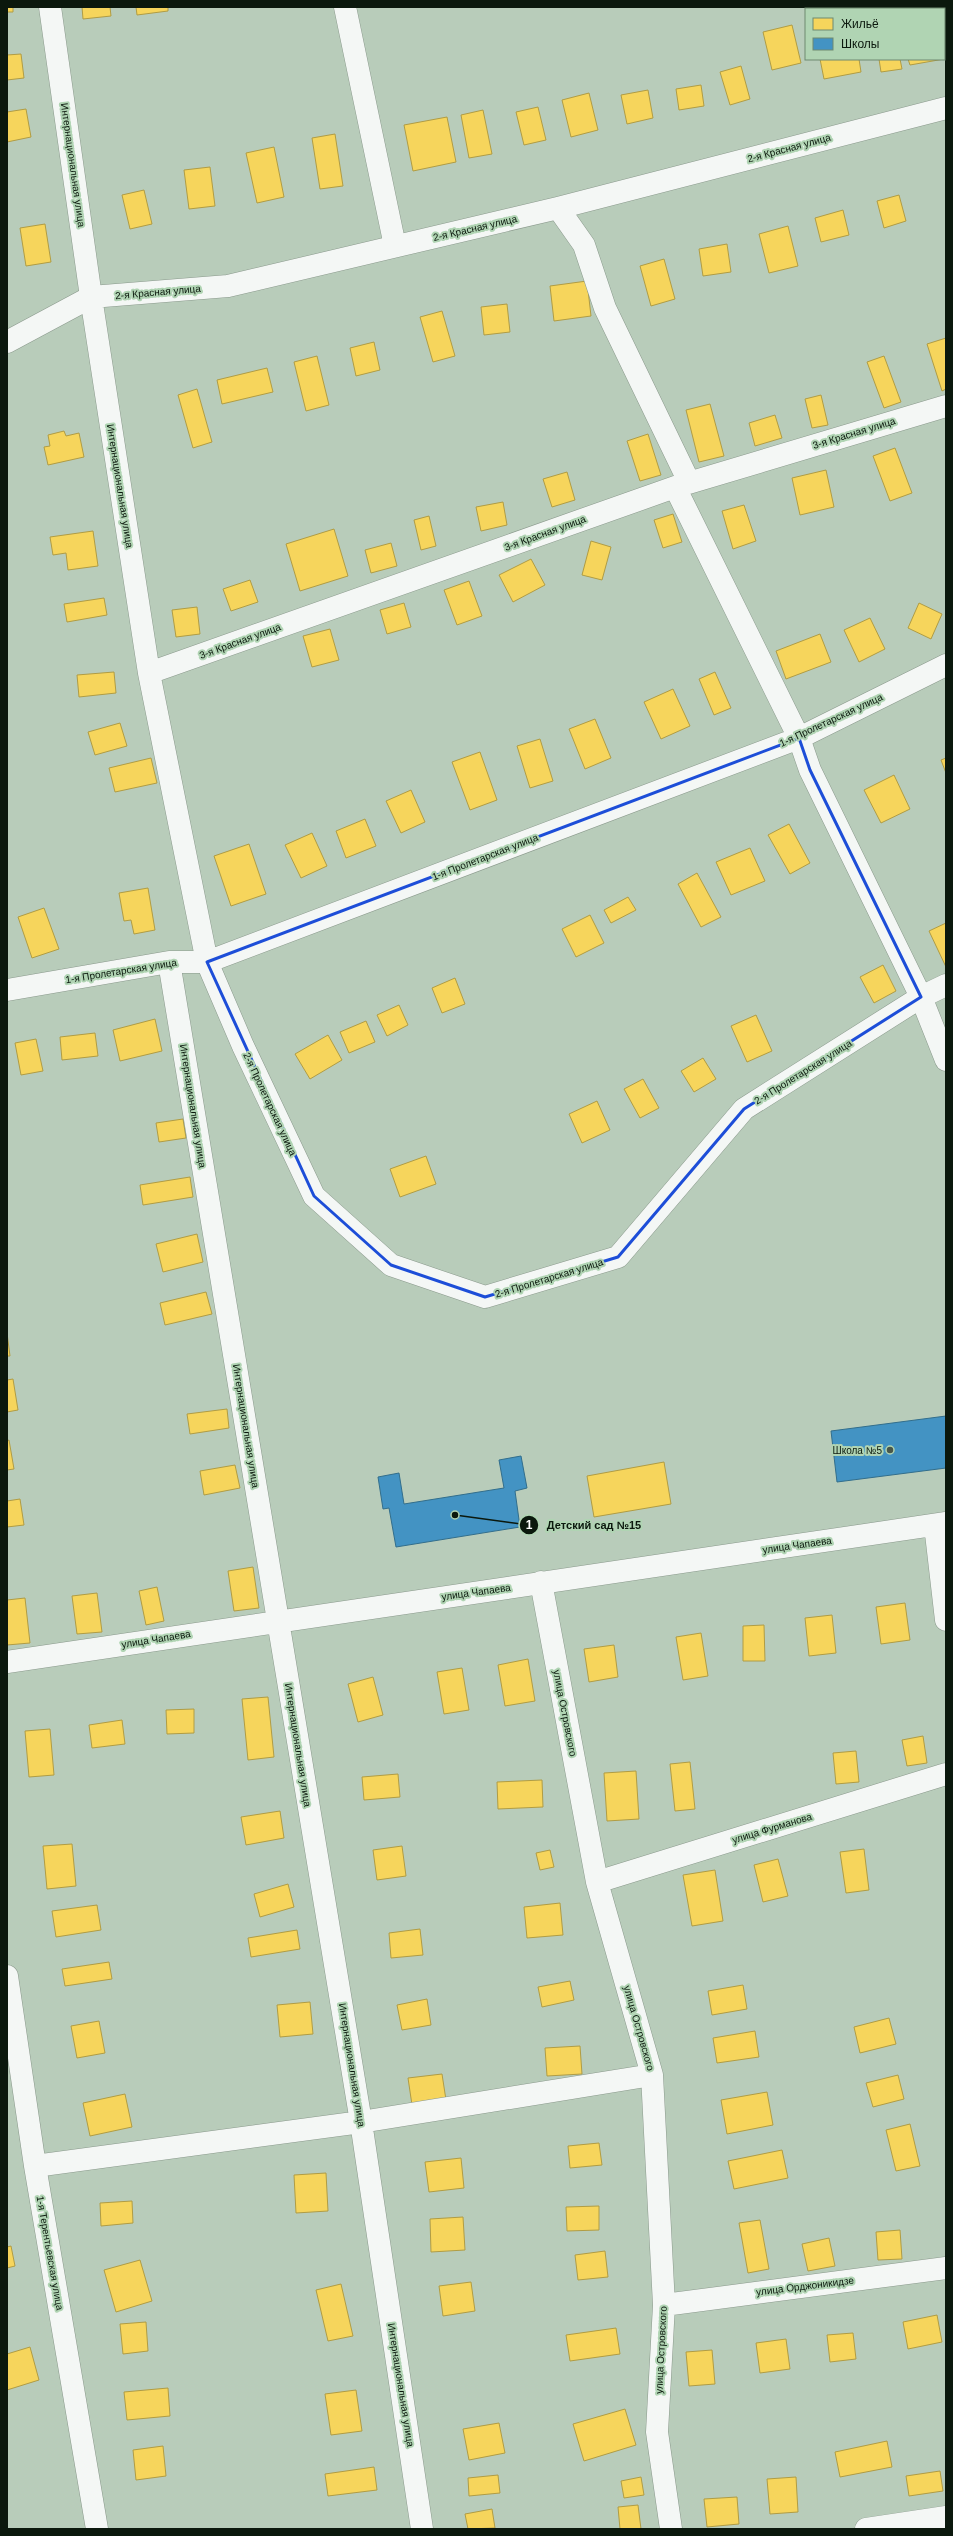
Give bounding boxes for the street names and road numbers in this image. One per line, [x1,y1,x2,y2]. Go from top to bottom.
street label: Интернациональная улица [59,102,87,228]
street label: 2-я Красная улица [746,131,832,164]
street label: 2-я Красная улица [432,213,518,243]
street label: 2-я Красная улица [115,283,202,301]
street label: 3-я Красная улица [811,415,897,451]
street label: Интернациональная улица [105,423,135,549]
street label: 3-я Красная улица [503,513,588,553]
street label: 3-я Красная улица [198,621,283,661]
street label: 1-я Пролетарская улица [778,691,885,749]
street label: 1-я Пролетарская улица [430,832,540,882]
street label: 1-я Пролетарская улица [64,957,178,985]
street label: 2-я Пролетарская улица [752,1037,854,1107]
street label: Интернациональная улица [178,1043,208,1169]
street label: 2-я Пролетарская улица [241,1051,299,1158]
street label: 2-я Пролетарская улица [494,1256,605,1300]
street label: Интернациональная улица [231,1363,261,1489]
street label: улица Чапаева [762,1535,833,1555]
street label: улица Чапаева [441,1582,512,1602]
street label: улица Чапаева [121,1628,192,1650]
street label: улица Островского [551,1669,579,1758]
street label: Интернациональная улица [283,1682,313,1808]
street label: улица Фурманова [731,1811,814,1845]
street label: улица Островского [622,1984,657,2072]
street label: Интернациональная улица [337,2002,367,2128]
street label: 1-я Терентьевская улица [34,2195,66,2312]
street label: улица Орджоникидзе [755,2274,855,2297]
street label: улица Островского [653,2305,669,2394]
street label: Интернациональная улица [386,2322,416,2448]

